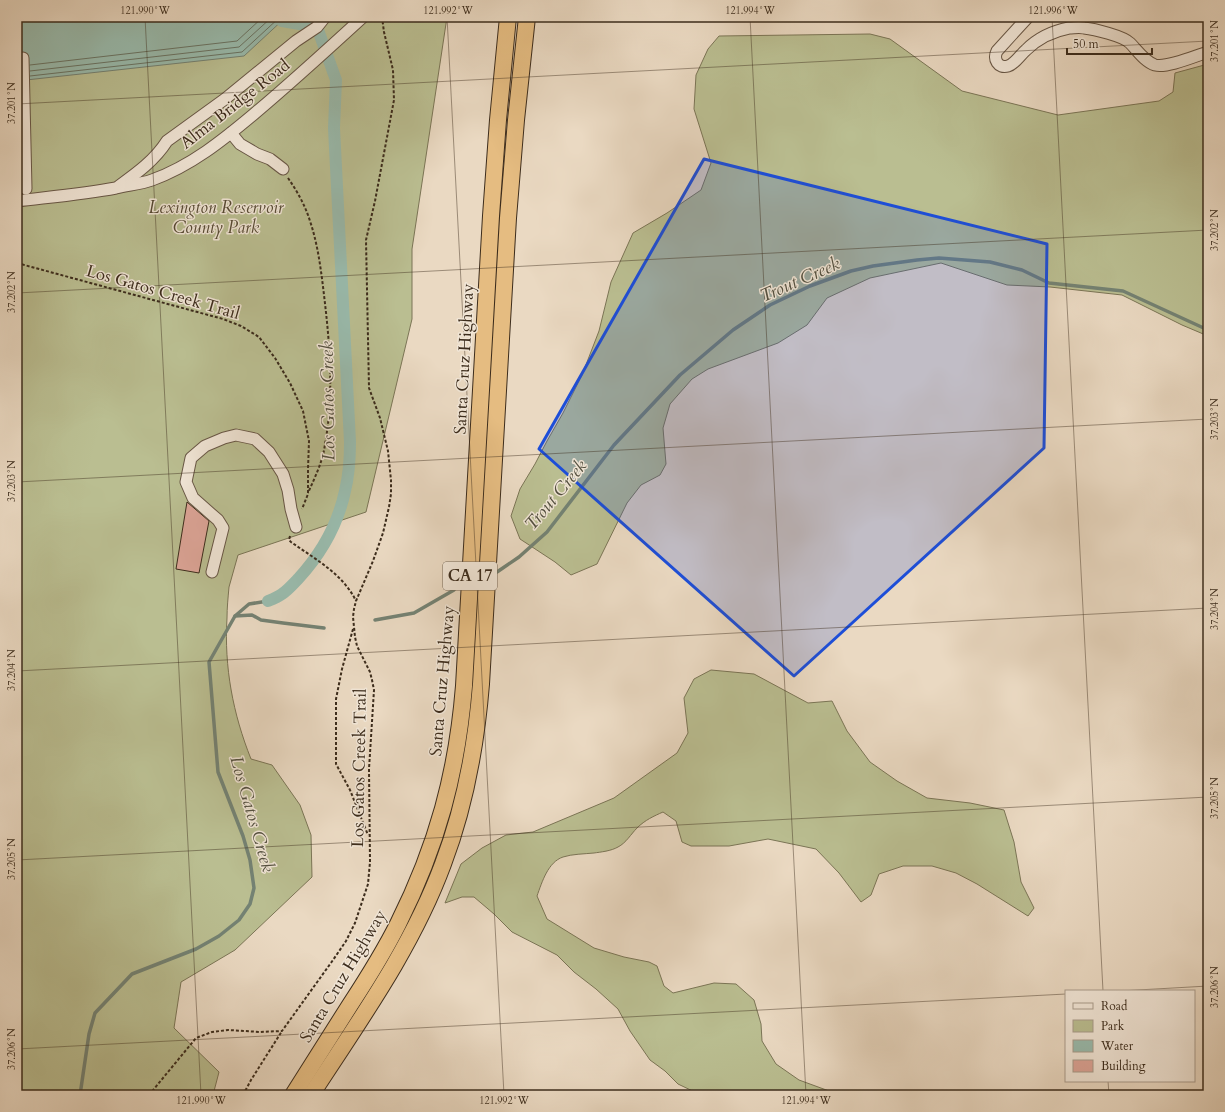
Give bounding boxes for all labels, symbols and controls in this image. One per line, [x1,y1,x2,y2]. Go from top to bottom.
text: 121.990°W [120,4,171,18]
text: 121.992°W [423,4,474,18]
text: 121.994°W [725,4,776,18]
text: 121.996°W [1028,4,1079,18]
text: 37.201°N [1208,20,1222,62]
scale bar [1067,30,1152,56]
text: 50 m [1073,36,1100,52]
street label: Alma Bridge Road [175,54,295,154]
text: 37.201°N [5,82,19,124]
park label: Lexington Reservoir County Park [148,196,284,239]
text: 37.202°N [1208,209,1222,251]
water label: Trout Creek [756,251,844,309]
street label: Los Gatos Creek Trail [84,259,243,325]
text: 37.202°N [5,271,19,313]
street label: Santa Cruz Highway [449,283,479,435]
water label: Los Gatos Creek [314,341,342,461]
text: 37.203°N [1208,398,1222,440]
water label: Trout Creek [519,454,593,536]
text: 37.203°N [5,460,19,502]
road number: CA 17 [443,562,497,590]
text: 37.204°N [1208,588,1222,630]
street label: Santa Cruz Highway [424,605,460,757]
text: 37.204°N [5,649,19,691]
street label: Los Gatos Creek Trail [346,688,372,848]
water label: Los Gatos Creek [224,753,281,875]
text: 37.205°N [1208,777,1222,819]
text: 37.205°N [5,838,19,880]
street label: Santa Cruz Highway [294,905,392,1047]
text: 37.206°N [1208,966,1222,1008]
legend [1065,990,1195,1082]
text: Road [1101,998,1128,1014]
text: Park [1101,1018,1125,1034]
text: 37.206°N [5,1028,19,1070]
text: Water [1100,1038,1134,1054]
text: Building [1101,1058,1146,1074]
text: 121.990°W [176,1094,227,1108]
text: 121.992°W [479,1094,530,1108]
text: 121.994°W [781,1094,832,1108]

